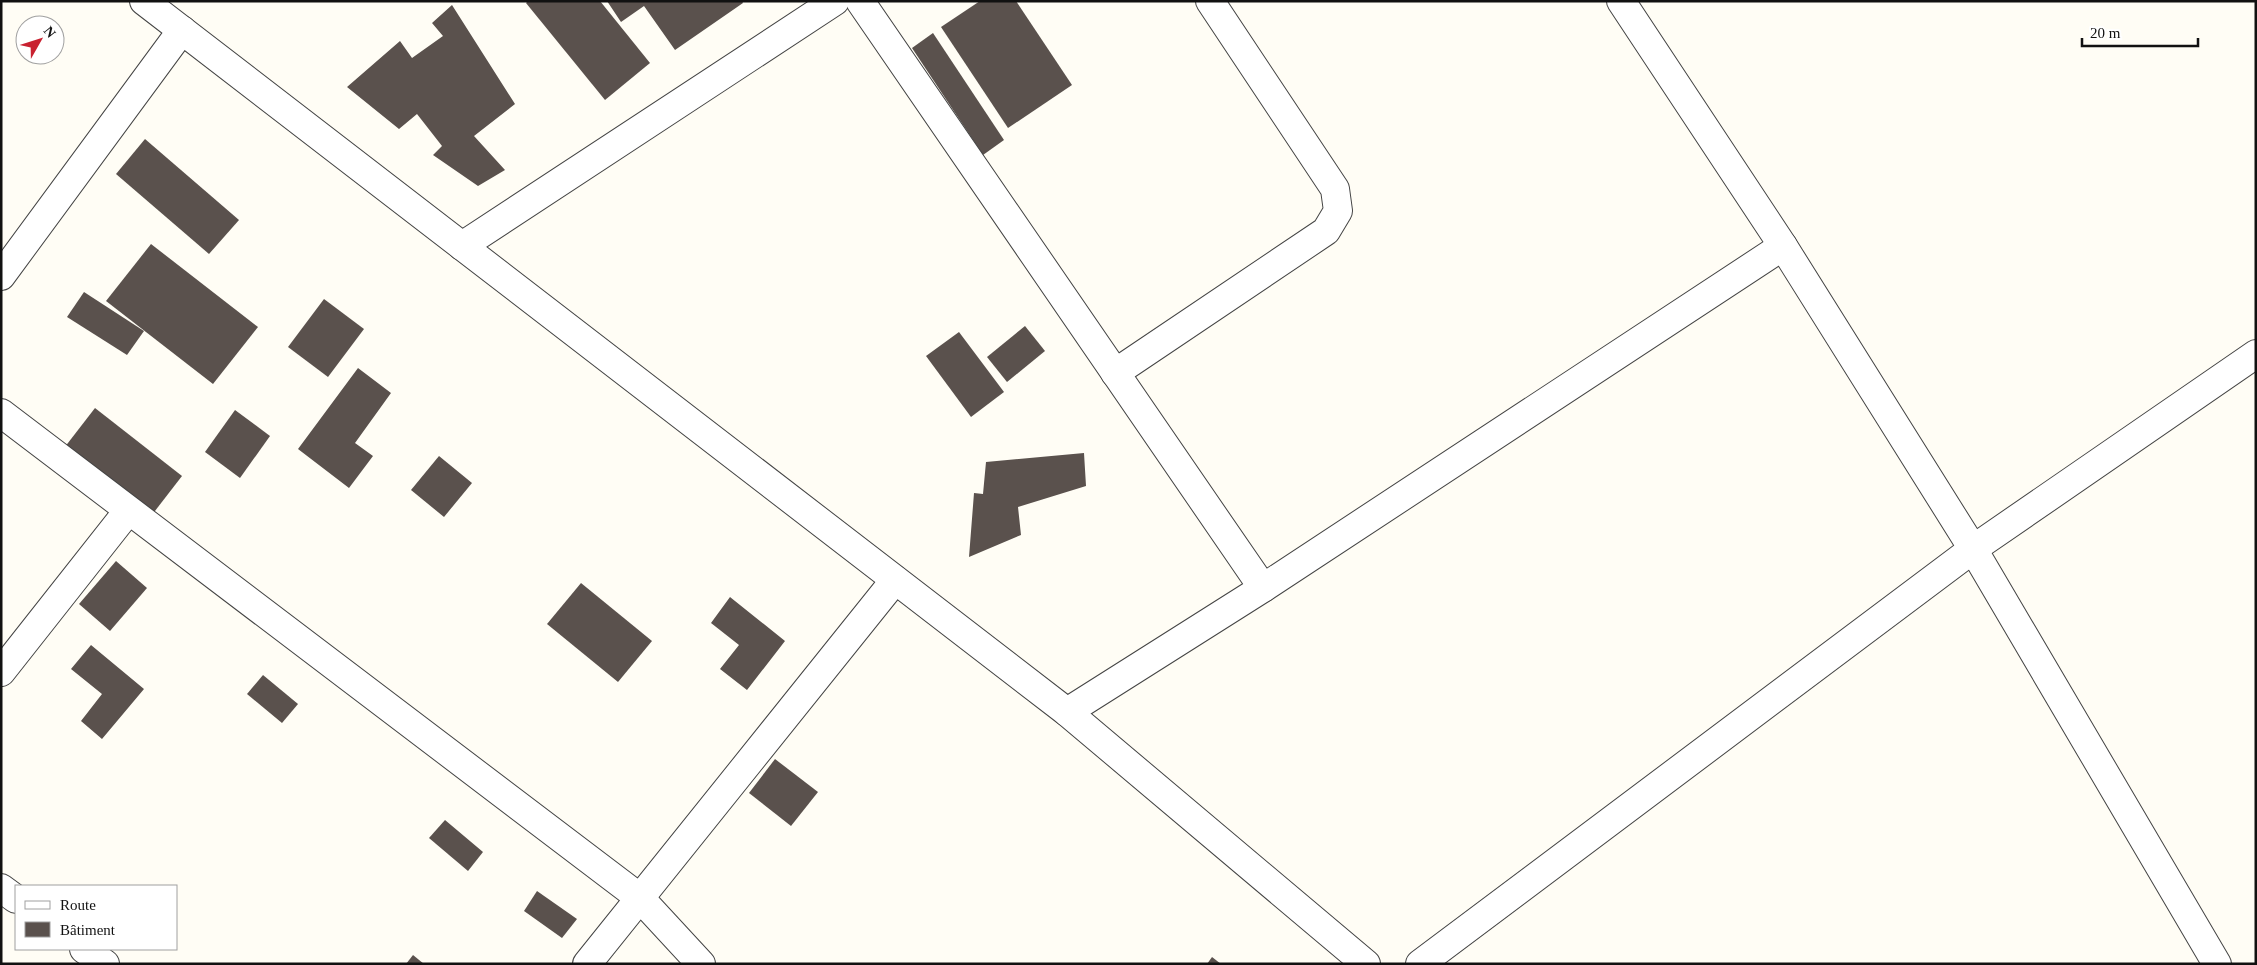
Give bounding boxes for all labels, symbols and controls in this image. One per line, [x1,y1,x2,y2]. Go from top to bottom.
north arrow [15,15,65,65]
scale bar [2082,15,2198,47]
text: N [41,23,59,41]
text: 20 m [2090,25,2121,41]
legend [15,885,178,950]
text: Route [60,897,96,913]
text: Bâtiment [60,922,116,938]

